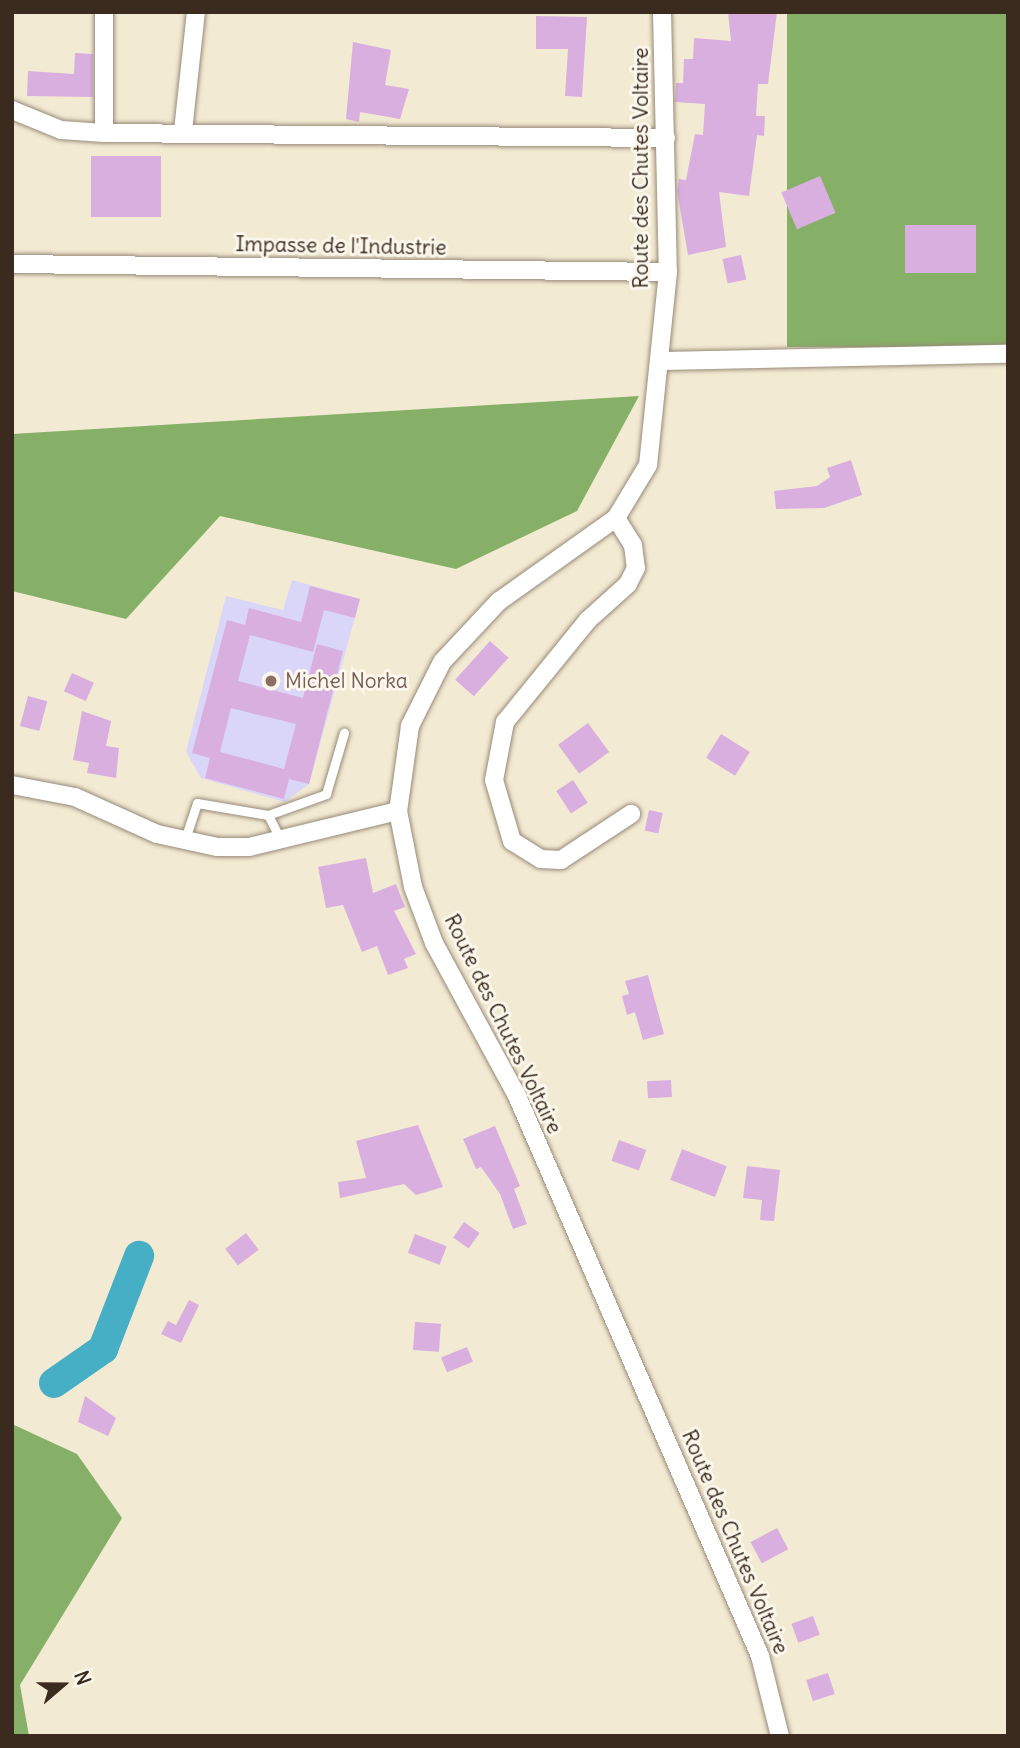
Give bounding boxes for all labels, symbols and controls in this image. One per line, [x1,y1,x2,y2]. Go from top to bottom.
street label: Route des Chutes Voltaire [628,47,654,289]
street label: Impasse de l'Industrie [235,232,447,260]
place label: Michel Norka [285,668,408,694]
marker: Michel Norka [263,673,279,689]
street label: Route des Chutes Voltaire [439,910,567,1138]
street label: Route des Chutes Voltaire [676,1426,794,1658]
north arrow [28,1650,98,1720]
text: N [69,1668,96,1688]

